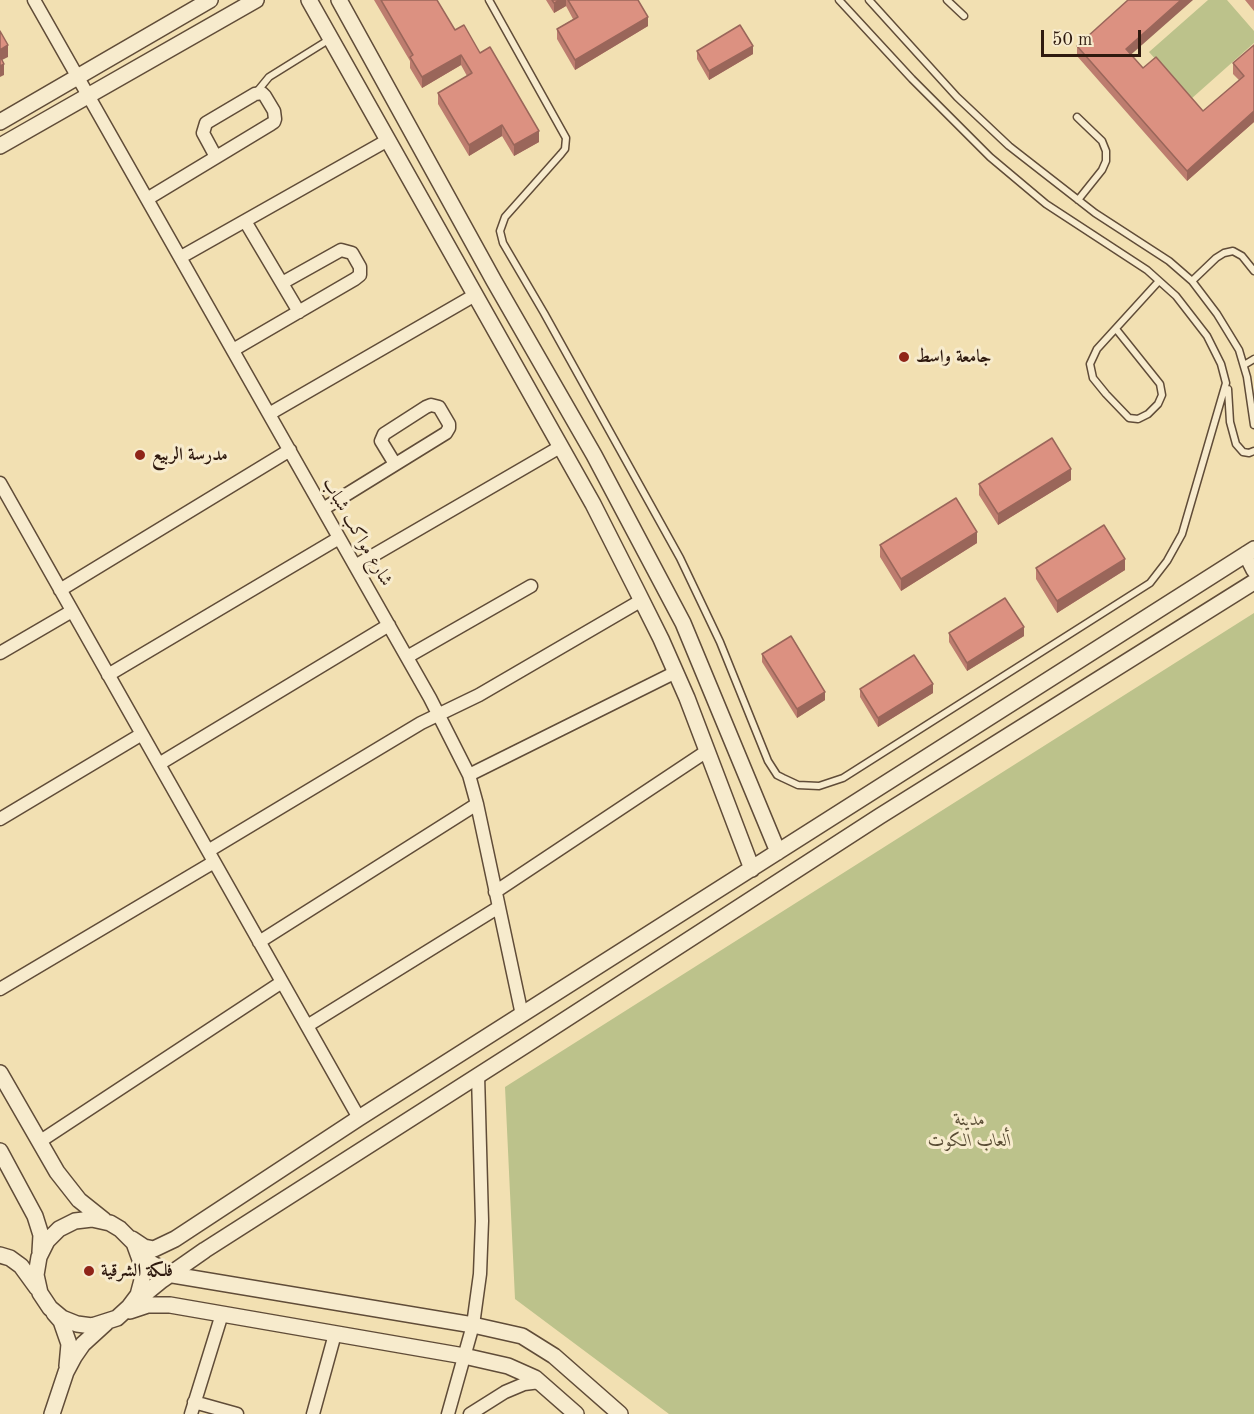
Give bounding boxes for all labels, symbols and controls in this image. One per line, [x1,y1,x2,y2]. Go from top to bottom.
scale bar [1044,18,1144,56]
text: 50 m [1052,31,1092,49]
place label: جامعة واسط [916,346,991,368]
marker: جامعة واسط [897,350,911,364]
place label: مدرسة الربيع [152,444,228,466]
marker: مدرسة الربيع [133,448,147,462]
street label: شارع مواكب شباب [317,474,397,590]
park label: مدينة ألعاب الكوت [928,1109,1012,1152]
place label: فلكة الشرقية [101,1260,173,1282]
marker: فلكة الشرقية [82,1264,96,1278]

